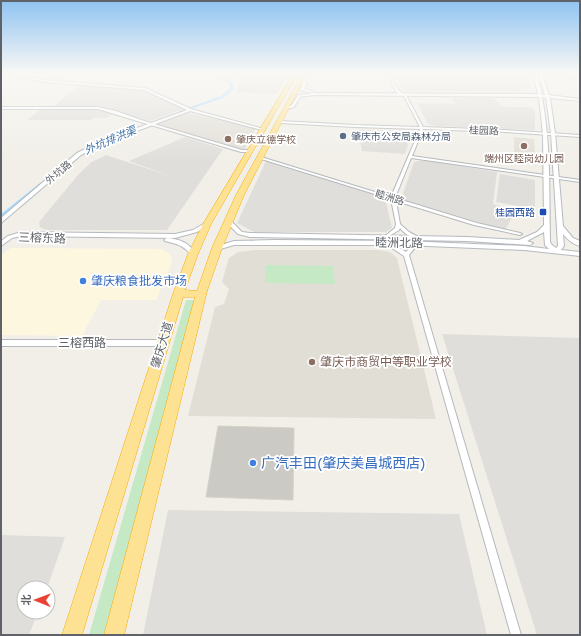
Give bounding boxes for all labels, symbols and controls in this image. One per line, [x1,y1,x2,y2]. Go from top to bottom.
water label: 外坑排洪渠 [82,122,139,156]
street label: 桂园路 [469,123,499,137]
place label: 肇庆市公安局森林分局 [351,130,451,142]
marker: 肇庆市公安局森林分局 [338,131,348,141]
place label: 肇庆立德学校 [236,133,296,145]
marker: 肇庆立德学校 [223,134,233,144]
marker: 端州区睦岗幼儿园 [519,141,529,151]
place label: 端州区睦岗幼儿园 [484,152,564,164]
street label: 外坑路 [43,158,73,186]
street label: 睦洲路 [374,187,406,207]
place label: 桂园西路 [495,206,535,218]
marker: 桂园西路 [538,207,548,217]
street label: 三榕东路 [18,229,66,246]
street label: 睦洲北路 [375,235,423,250]
place label: 肇庆粮食批发市场 [91,273,187,288]
marker: 肇庆粮食批发市场 [78,276,88,286]
street label: 肇庆大道 [147,320,176,370]
street label: 三榕西路 [58,335,106,350]
place label: 肇庆市商贸中等职业学校 [320,354,452,369]
marker: 肇庆市商贸中等职业学校 [307,357,317,367]
place label: 广汽丰田(肇庆美昌城西店) [261,454,426,471]
marker: 广汽丰田(肇庆美昌城西店) [248,458,258,468]
north arrow [16,580,56,620]
text: 北 [19,594,32,605]

